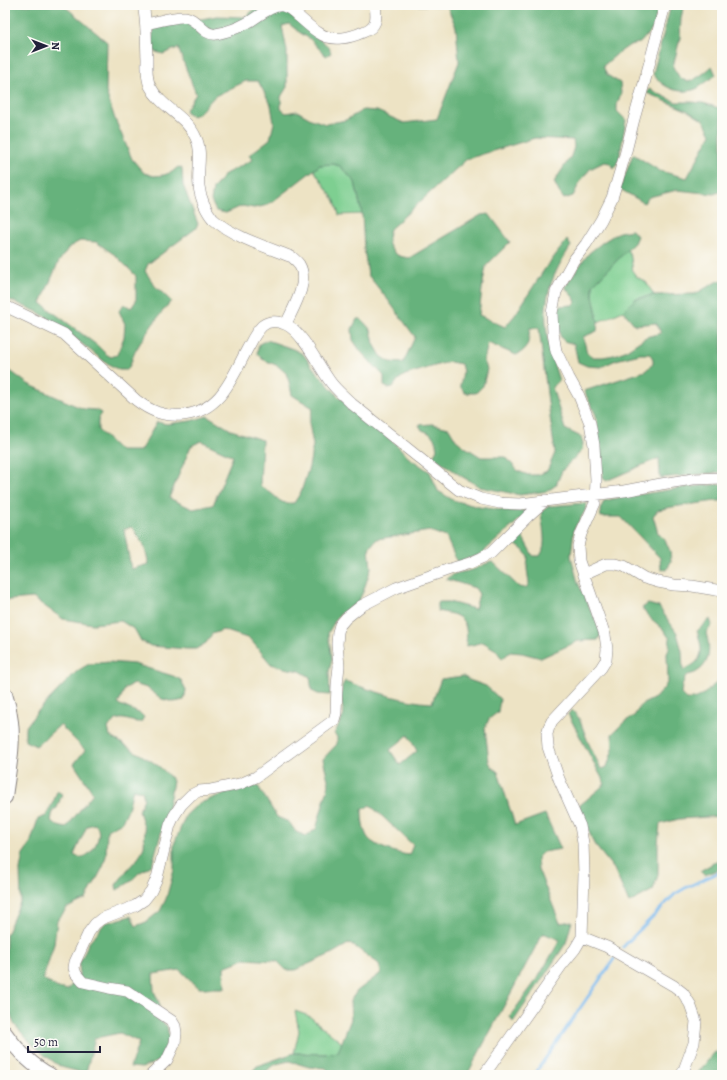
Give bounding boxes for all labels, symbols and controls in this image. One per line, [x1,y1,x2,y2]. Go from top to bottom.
north arrow [26,26,66,66]
text: N [48,42,63,50]
scale bar [28,1028,100,1054]
text: 50 m [34,1034,58,1050]

